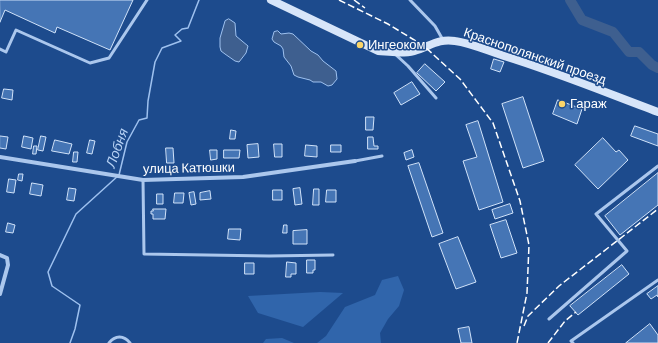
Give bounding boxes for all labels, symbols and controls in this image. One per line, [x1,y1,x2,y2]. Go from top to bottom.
street label: Краснополянский проезд [462,24,608,88]
place label: Ингеоком [368,37,425,53]
marker: Ингеоком [355,40,365,50]
place label: Гараж [570,96,607,112]
marker: Гараж [557,99,567,109]
water label: Лобня [102,126,132,170]
street label: улица Катюшки [143,159,235,177]

